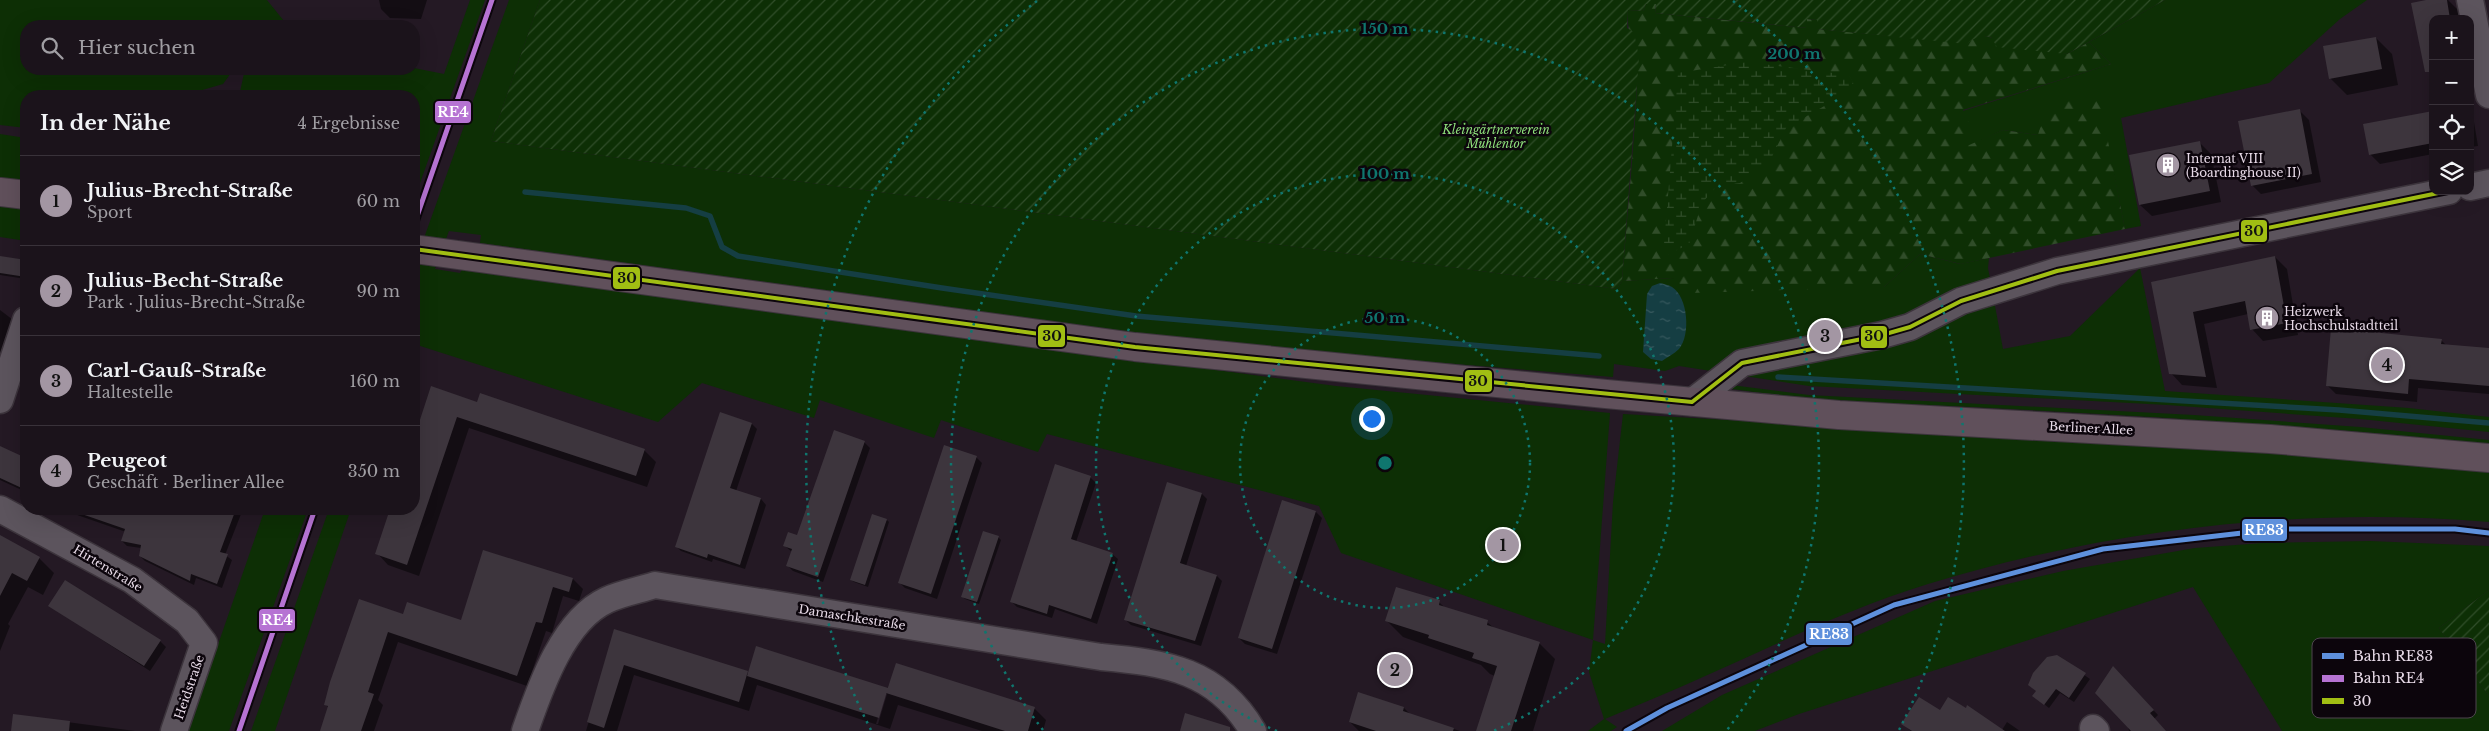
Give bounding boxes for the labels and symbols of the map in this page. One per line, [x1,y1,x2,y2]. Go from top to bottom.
text: 150 m [1361,19,1409,38]
text: 200 m [1768,44,1821,63]
line badge: RE4 [434,100,472,124]
text: RE4 [437,103,469,121]
park label: Kleingärtnerverein Mühlentor [1441,122,1550,151]
place label: Internat VIII (Boardinghouse II) [2186,151,2301,180]
building icon: Internat VIII (Boardinghouse II) [2155,152,2181,178]
text: 100 m [1360,164,1410,183]
line badge: 30 [2240,219,2268,243]
text: 30 [2244,222,2264,240]
line badge: 30 [612,266,641,290]
text: 30 [617,269,637,287]
place label: Heizwerk Hochschulstadtteil [2284,304,2398,333]
building icon: Heizwerk Hochschulstadtteil [2254,305,2280,331]
text: 50 m [1365,308,1406,327]
pin: 3 [1809,317,1841,355]
line badge: 30 [1037,324,1066,348]
line badge: 30 [1860,325,1888,349]
text: 30 [1042,327,1062,345]
text: 30 [1864,327,1884,345]
pin: 4 [2371,346,2403,384]
line badge: 30 [1464,369,1493,393]
text: 30 [1468,372,1488,390]
your location [1359,406,1385,432]
street label: Berliner Allee [2049,418,2134,438]
centre of rings [1376,454,1394,472]
line badge: RE83 [2241,518,2288,542]
text: RE83 [2244,521,2284,539]
pin: 1 [1487,526,1519,564]
street label: Hirtenstraße [71,541,145,595]
street label: Damaschkestraße [797,601,907,633]
line badge: RE4 [258,608,296,632]
text: RE4 [261,611,293,629]
line badge: RE83 [1805,622,1853,646]
text: RE83 [1809,625,1849,643]
legend [2312,638,2476,718]
text: Bahn RE83 [2353,647,2433,665]
pin: 2 [1379,651,1411,689]
street label: Heidstraße [171,653,207,721]
text: Bahn RE4 [2353,669,2424,687]
text: 30 [2353,692,2372,710]

